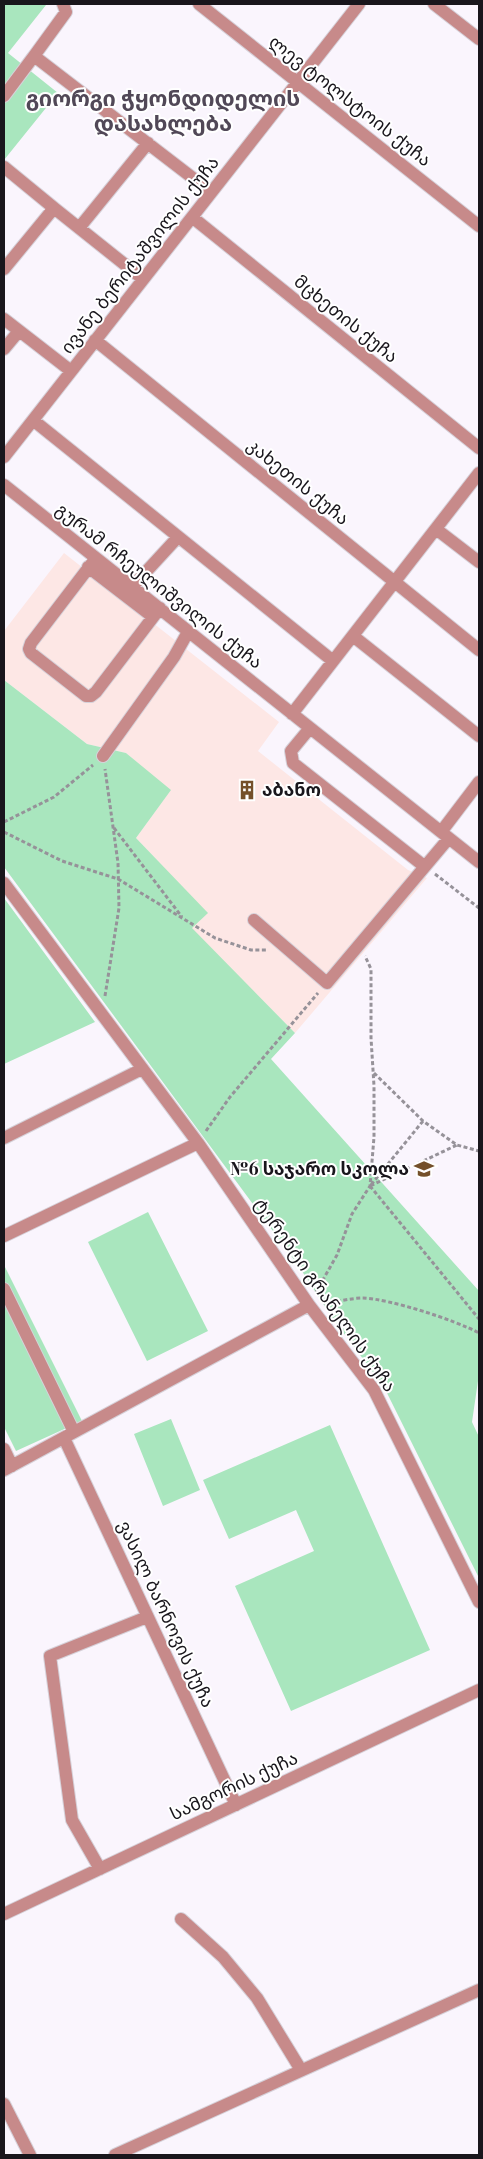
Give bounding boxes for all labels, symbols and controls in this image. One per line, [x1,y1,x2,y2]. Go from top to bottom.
street label: ლევ ტოლსტოის ქუჩა [265,29,437,171]
district label: გიორგი ჭყონდიდელის დასახლება [26,82,300,137]
street label: ივანე ბერიტაშვილის ქუჩა [55,151,224,358]
street label: მცხეთის ქუჩა [290,269,404,368]
street label: კახეთის ქუჩა [243,433,355,530]
street label: გურამ რჩეულიშვილის ქუჩა [51,497,268,674]
place label: აბანო [262,777,321,801]
building icon: აბანო [236,779,258,801]
place label: №6 საჯარო სკოლა [230,1156,409,1180]
school or university icon: №6 საჯარო სკოლა [413,1158,435,1180]
street label: ტერენტი გრანელის ქუჩა [249,1193,402,1396]
street label: ვასილ ბარნოვის ქუჩა [113,1516,221,1711]
street label: სამგორის ქუჩა [166,1745,301,1825]

